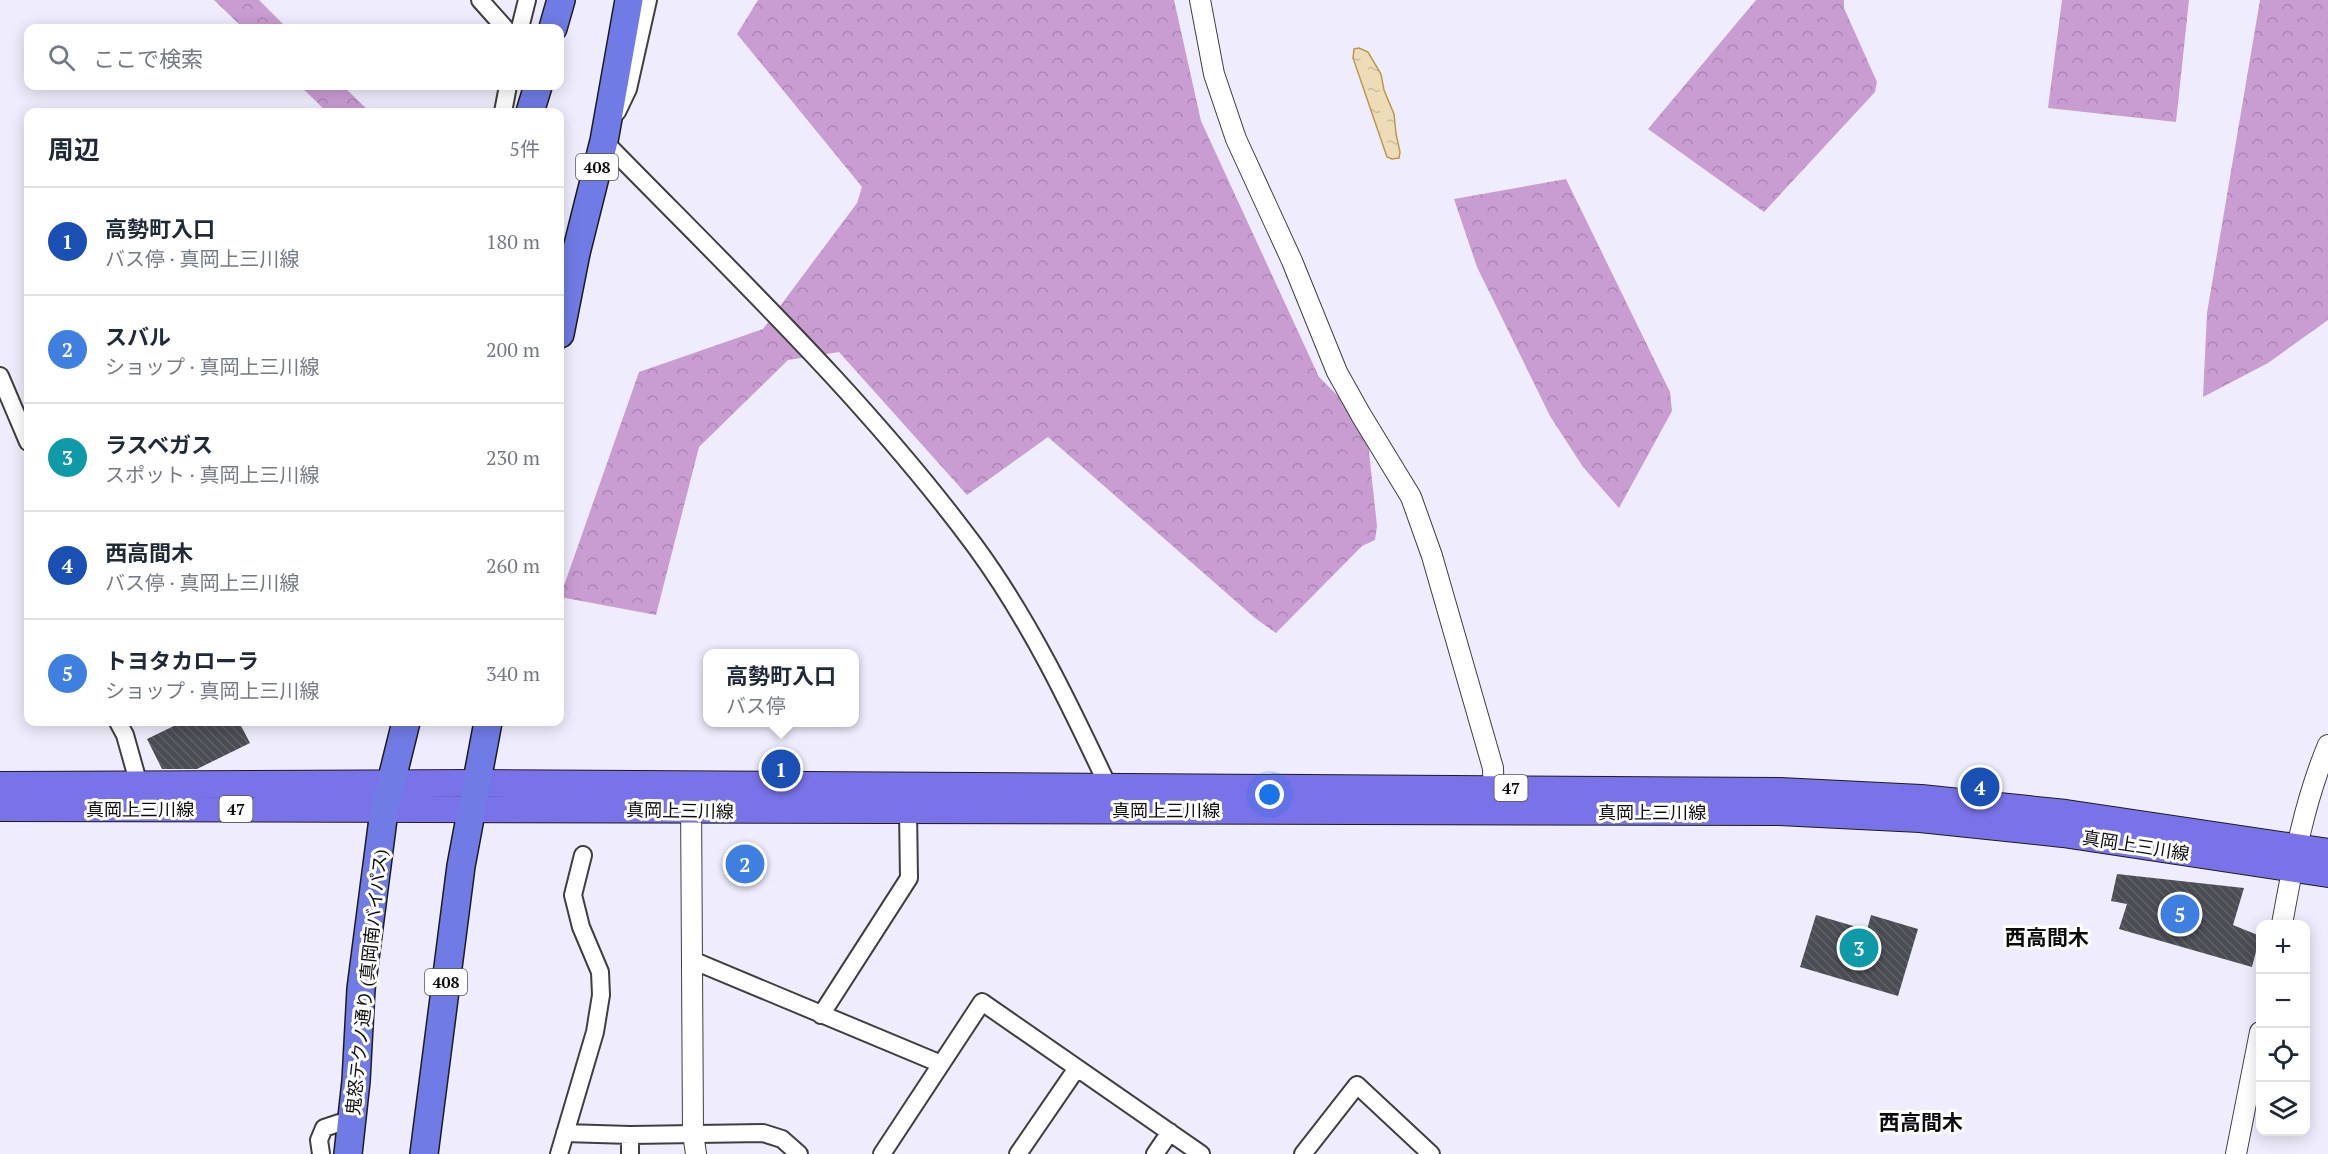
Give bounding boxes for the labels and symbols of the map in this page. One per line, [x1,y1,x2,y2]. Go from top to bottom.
road number: 408 [576,154,618,180]
pin: 1 [762,746,800,792]
pin: 4 [1960,764,2000,810]
road number: 47 [1494,775,1528,801]
your location [1255,780,1284,809]
road number: 47 [220,796,252,822]
street label: 真岡上三川線 [86,797,194,821]
street label: 真岡上三川線 [626,797,734,823]
street label: 真岡上三川線 [1112,798,1220,822]
street label: 真岡上三川線 [1598,800,1706,824]
street label: 真岡上三川線 [2081,825,2191,865]
pin: 2 [726,842,764,886]
street label: 鬼怒テクノ通り (真岡南バイパス) [340,848,392,1116]
pin: 5 [2160,892,2200,936]
district label: 西高間木 [2005,923,2089,951]
pin: 3 [1840,926,1878,970]
road number: 408 [425,969,467,995]
district label: 西高間木 [1879,1108,1963,1136]

